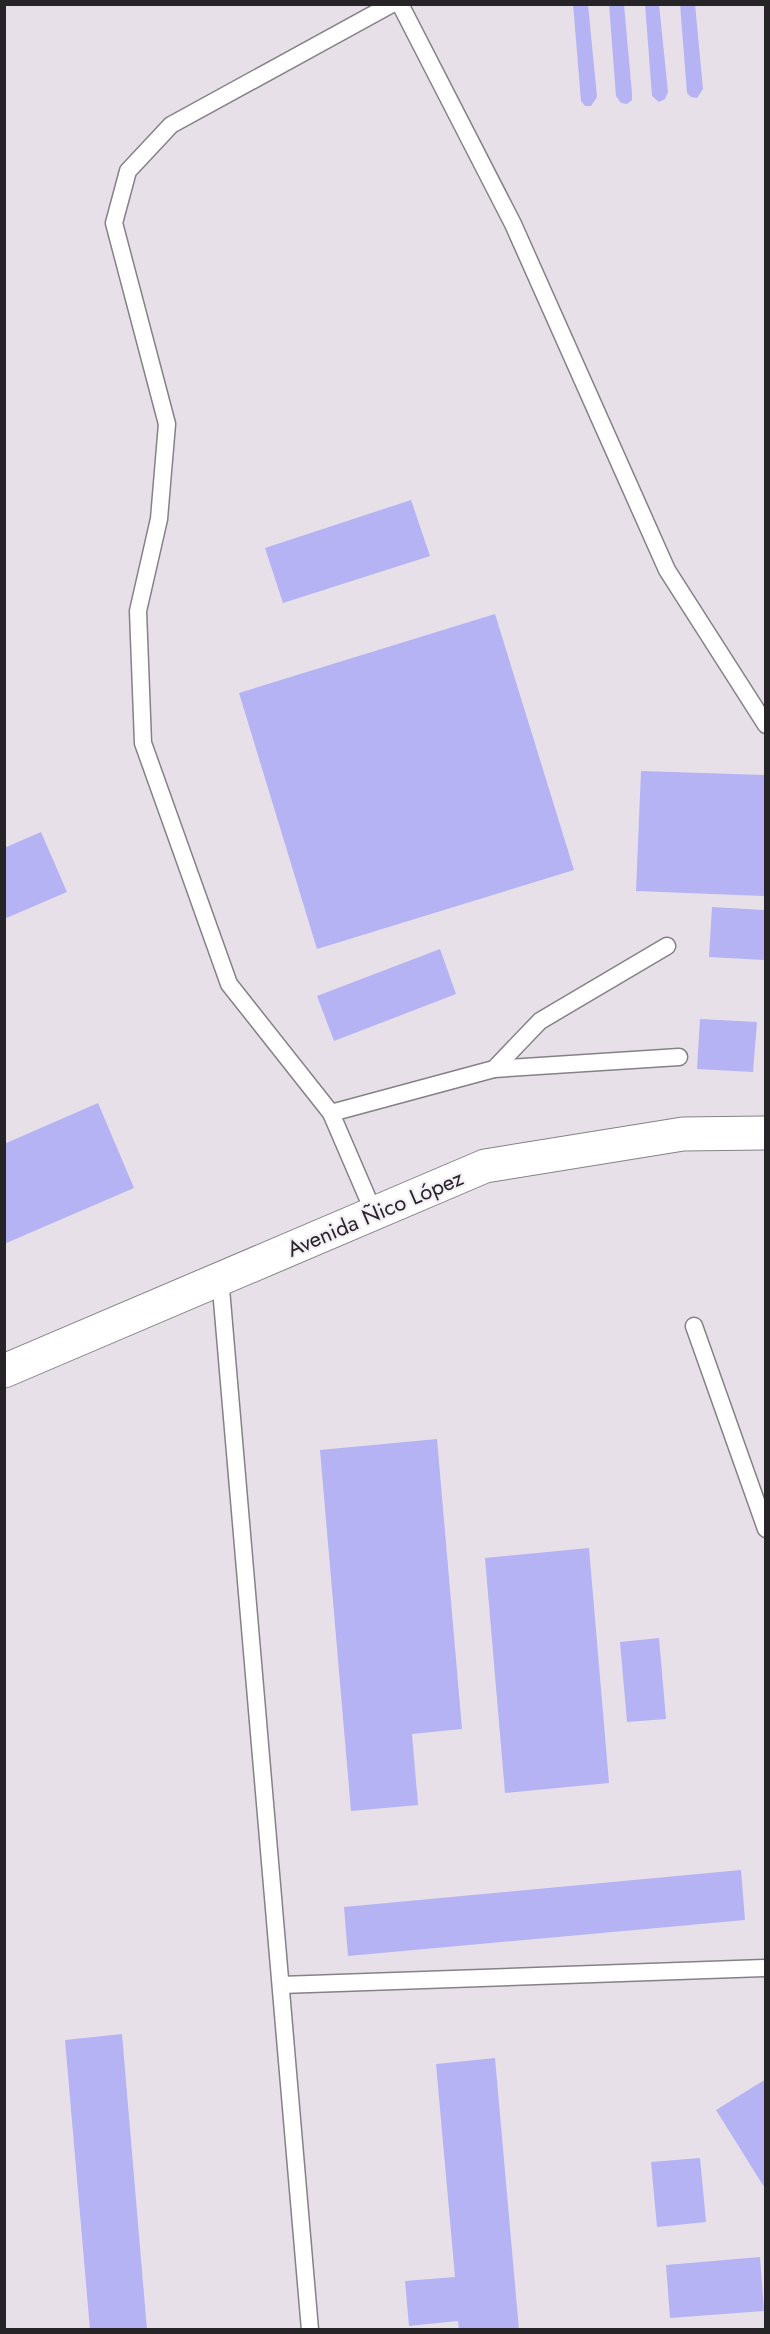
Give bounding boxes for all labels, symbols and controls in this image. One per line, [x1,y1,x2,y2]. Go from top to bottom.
street label: Avenida Ñico López [282,1161,468,1265]

